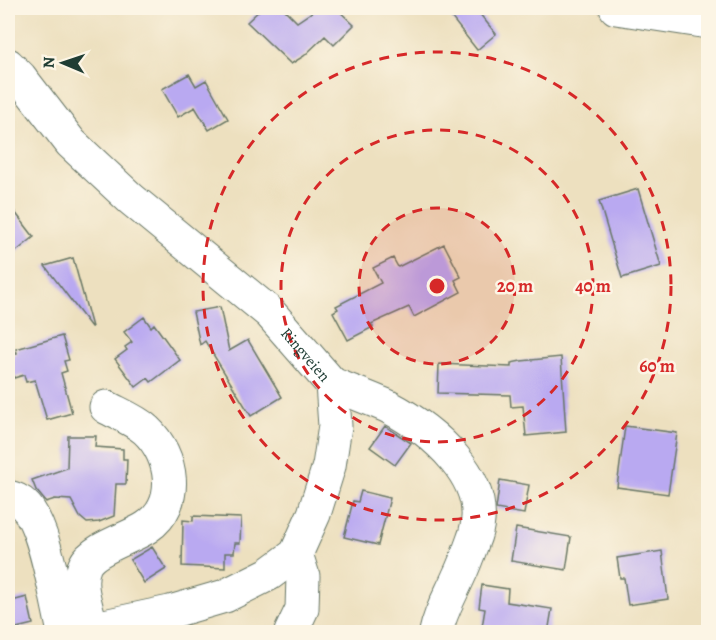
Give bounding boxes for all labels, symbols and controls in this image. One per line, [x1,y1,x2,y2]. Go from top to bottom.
north arrow [33,33,93,93]
text: N [38,56,60,69]
text: 20 m [497,274,533,298]
text: 40 m [575,274,611,298]
centre of rings [427,276,447,296]
street label: Ringveien [275,323,335,387]
text: 60 m [639,354,675,378]

